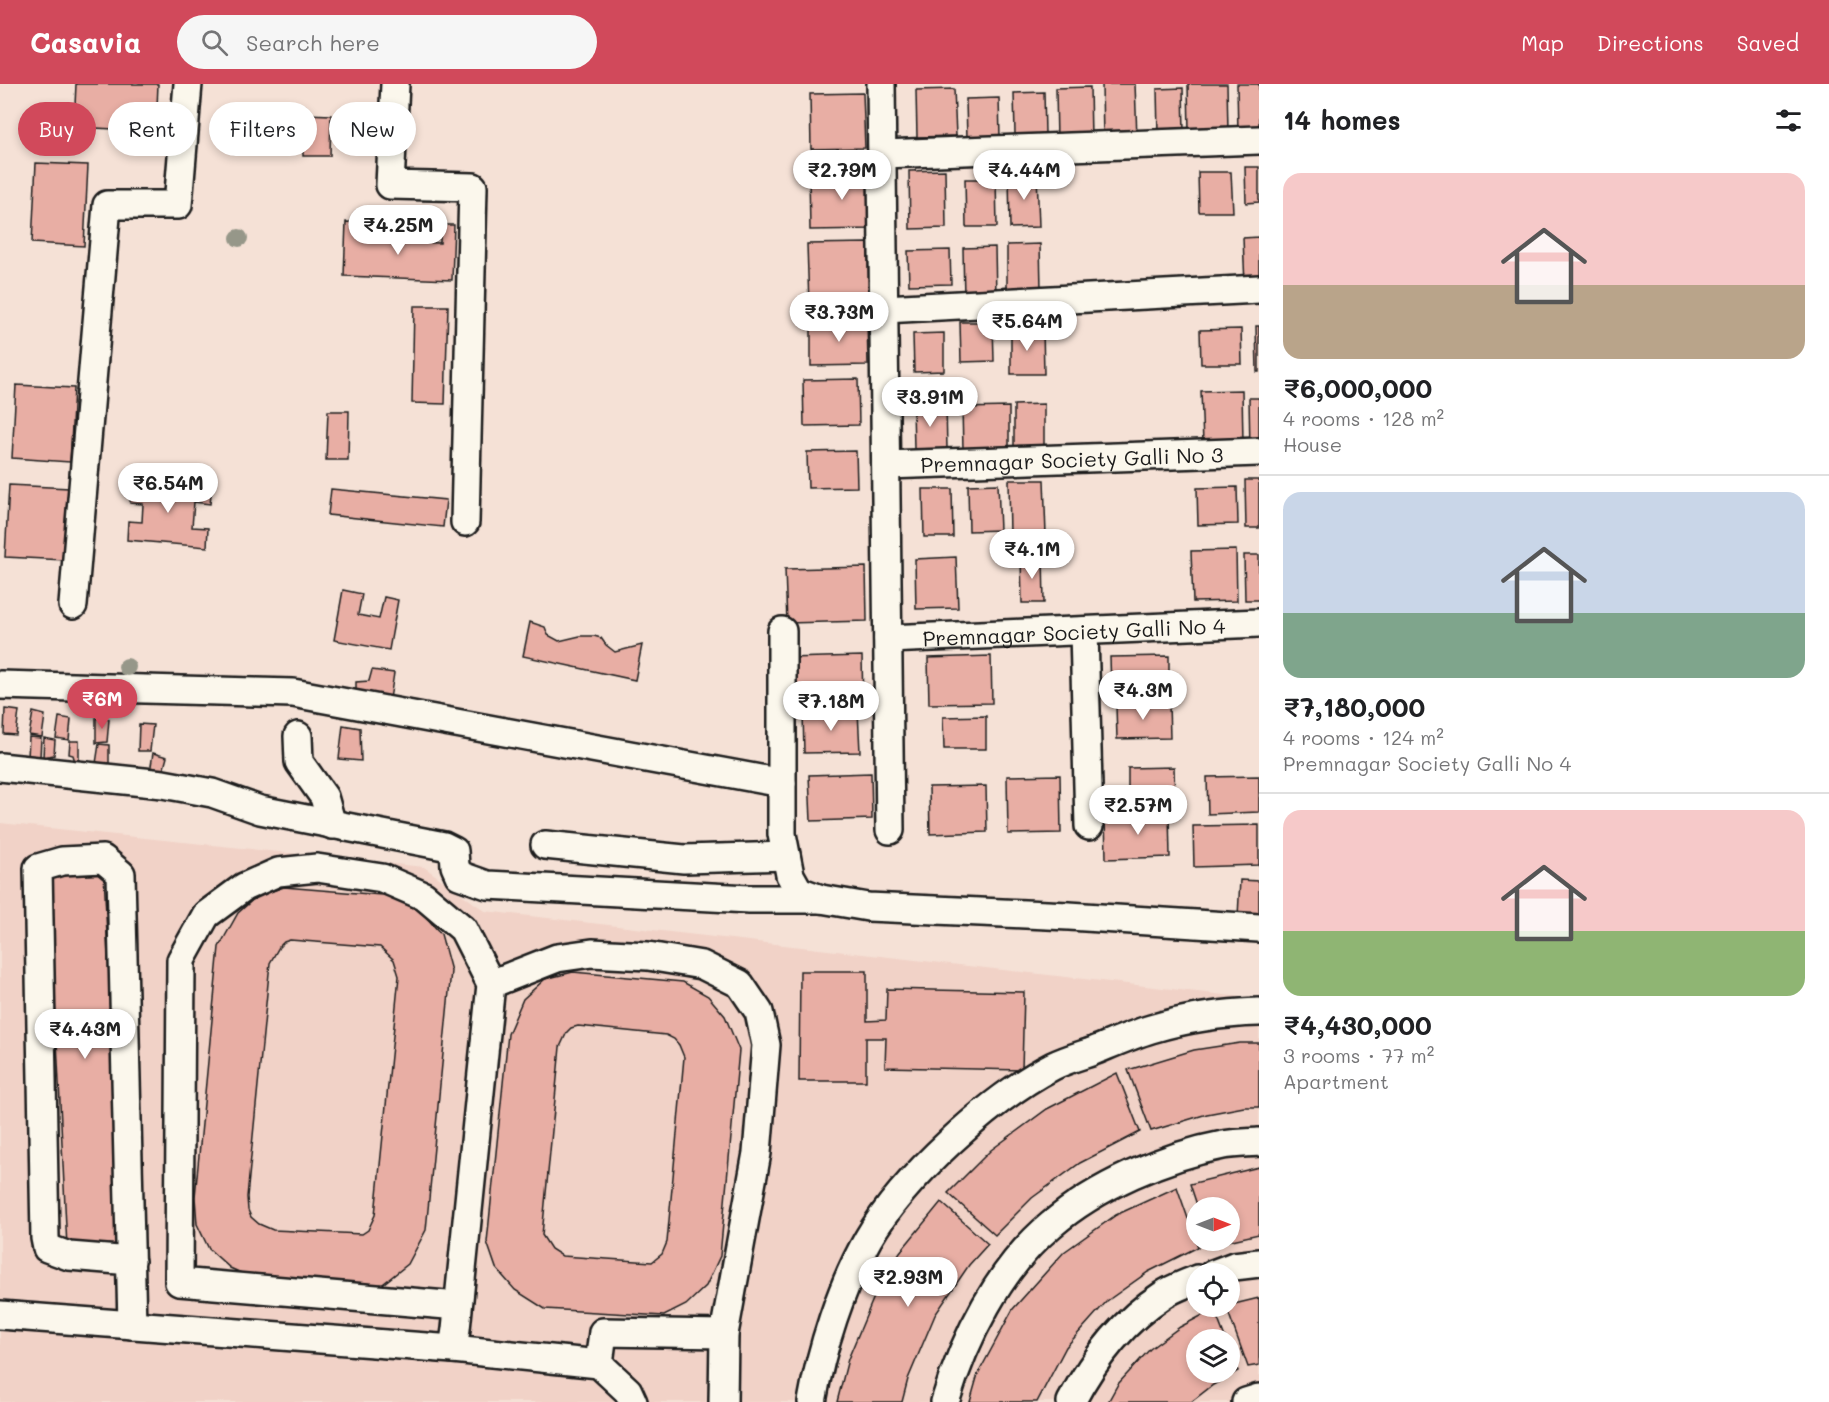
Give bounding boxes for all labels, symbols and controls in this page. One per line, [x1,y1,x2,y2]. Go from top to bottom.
search box [177,15,597,69]
text: Casavia [30,24,141,60]
icon: search [198,26,231,59]
text: Search here [246,28,380,57]
text: Map [1521,29,1564,56]
text: Directions [1597,29,1704,56]
text: Saved [1737,29,1799,56]
chip: Buy [18,102,96,156]
chip: Rent [108,102,197,156]
chip: Filters [209,102,317,156]
chip: New [329,102,416,156]
text: 14 homes [1283,103,1401,137]
icon: filters [1772,104,1805,137]
pin: ₹2.79M [793,150,891,201]
pin: ₹4.44M [975,150,1073,201]
text: ₹2.79M [807,156,877,182]
text: ₹4.44M [987,156,1061,182]
pin: ₹4.25M [349,205,447,256]
text: ₹4.25M [362,211,434,237]
icon: home [1490,212,1598,320]
pin: ₹3.73M [790,292,888,343]
text: ₹3.73M [804,298,874,324]
pin: ₹5.64M [978,301,1076,352]
text: ₹5.64M [991,307,1063,333]
text: ₹6,000,000 [1283,371,1432,405]
pin: ₹3.91M [881,377,979,428]
text: ₹3.91M [896,383,964,409]
text: 4 rooms · 128 m² [1283,405,1444,431]
text: House [1283,431,1342,457]
street label: Premnagar Society Galli No 3 [920,440,1224,477]
pin: ₹6.54M [119,463,217,514]
text: ₹6.54M [132,469,204,495]
pin: ₹4.1M [990,529,1074,580]
icon: home [1490,531,1598,639]
text: ₹4.1M [1003,535,1061,561]
street label: Premnagar Society Galli No 4 [922,611,1226,651]
pin: ₹4.3M [1101,670,1185,721]
text: ₹4.3M [1113,676,1173,702]
pin: ₹6M [73,679,131,730]
pin: ₹7.18M [782,681,880,732]
text: ₹6M [81,685,123,711]
text: ₹7.18M [797,687,865,713]
text: ₹7,180,000 [1283,690,1425,724]
text: 4 rooms · 124 m² [1283,724,1444,750]
text: Premnagar Society Galli No 4 [1283,750,1571,776]
pin: ₹2.57M [1089,785,1187,836]
text: ₹2.57M [1103,791,1173,817]
icon: home [1490,849,1598,957]
text: ₹4,430,000 [1283,1008,1432,1042]
pin: ₹4.43M [36,1009,134,1060]
text: ₹4.43M [49,1015,121,1041]
text: 3 rooms · 77 m² [1283,1042,1434,1068]
text: Apartment [1283,1068,1389,1094]
north arrow [1186,1197,1240,1251]
map controls [1186,1197,1240,1383]
pin: ₹2.93M [859,1257,957,1308]
text: ₹2.93M [873,1263,943,1289]
button: locate [1186,1263,1240,1317]
button: layers [1186,1329,1240,1383]

